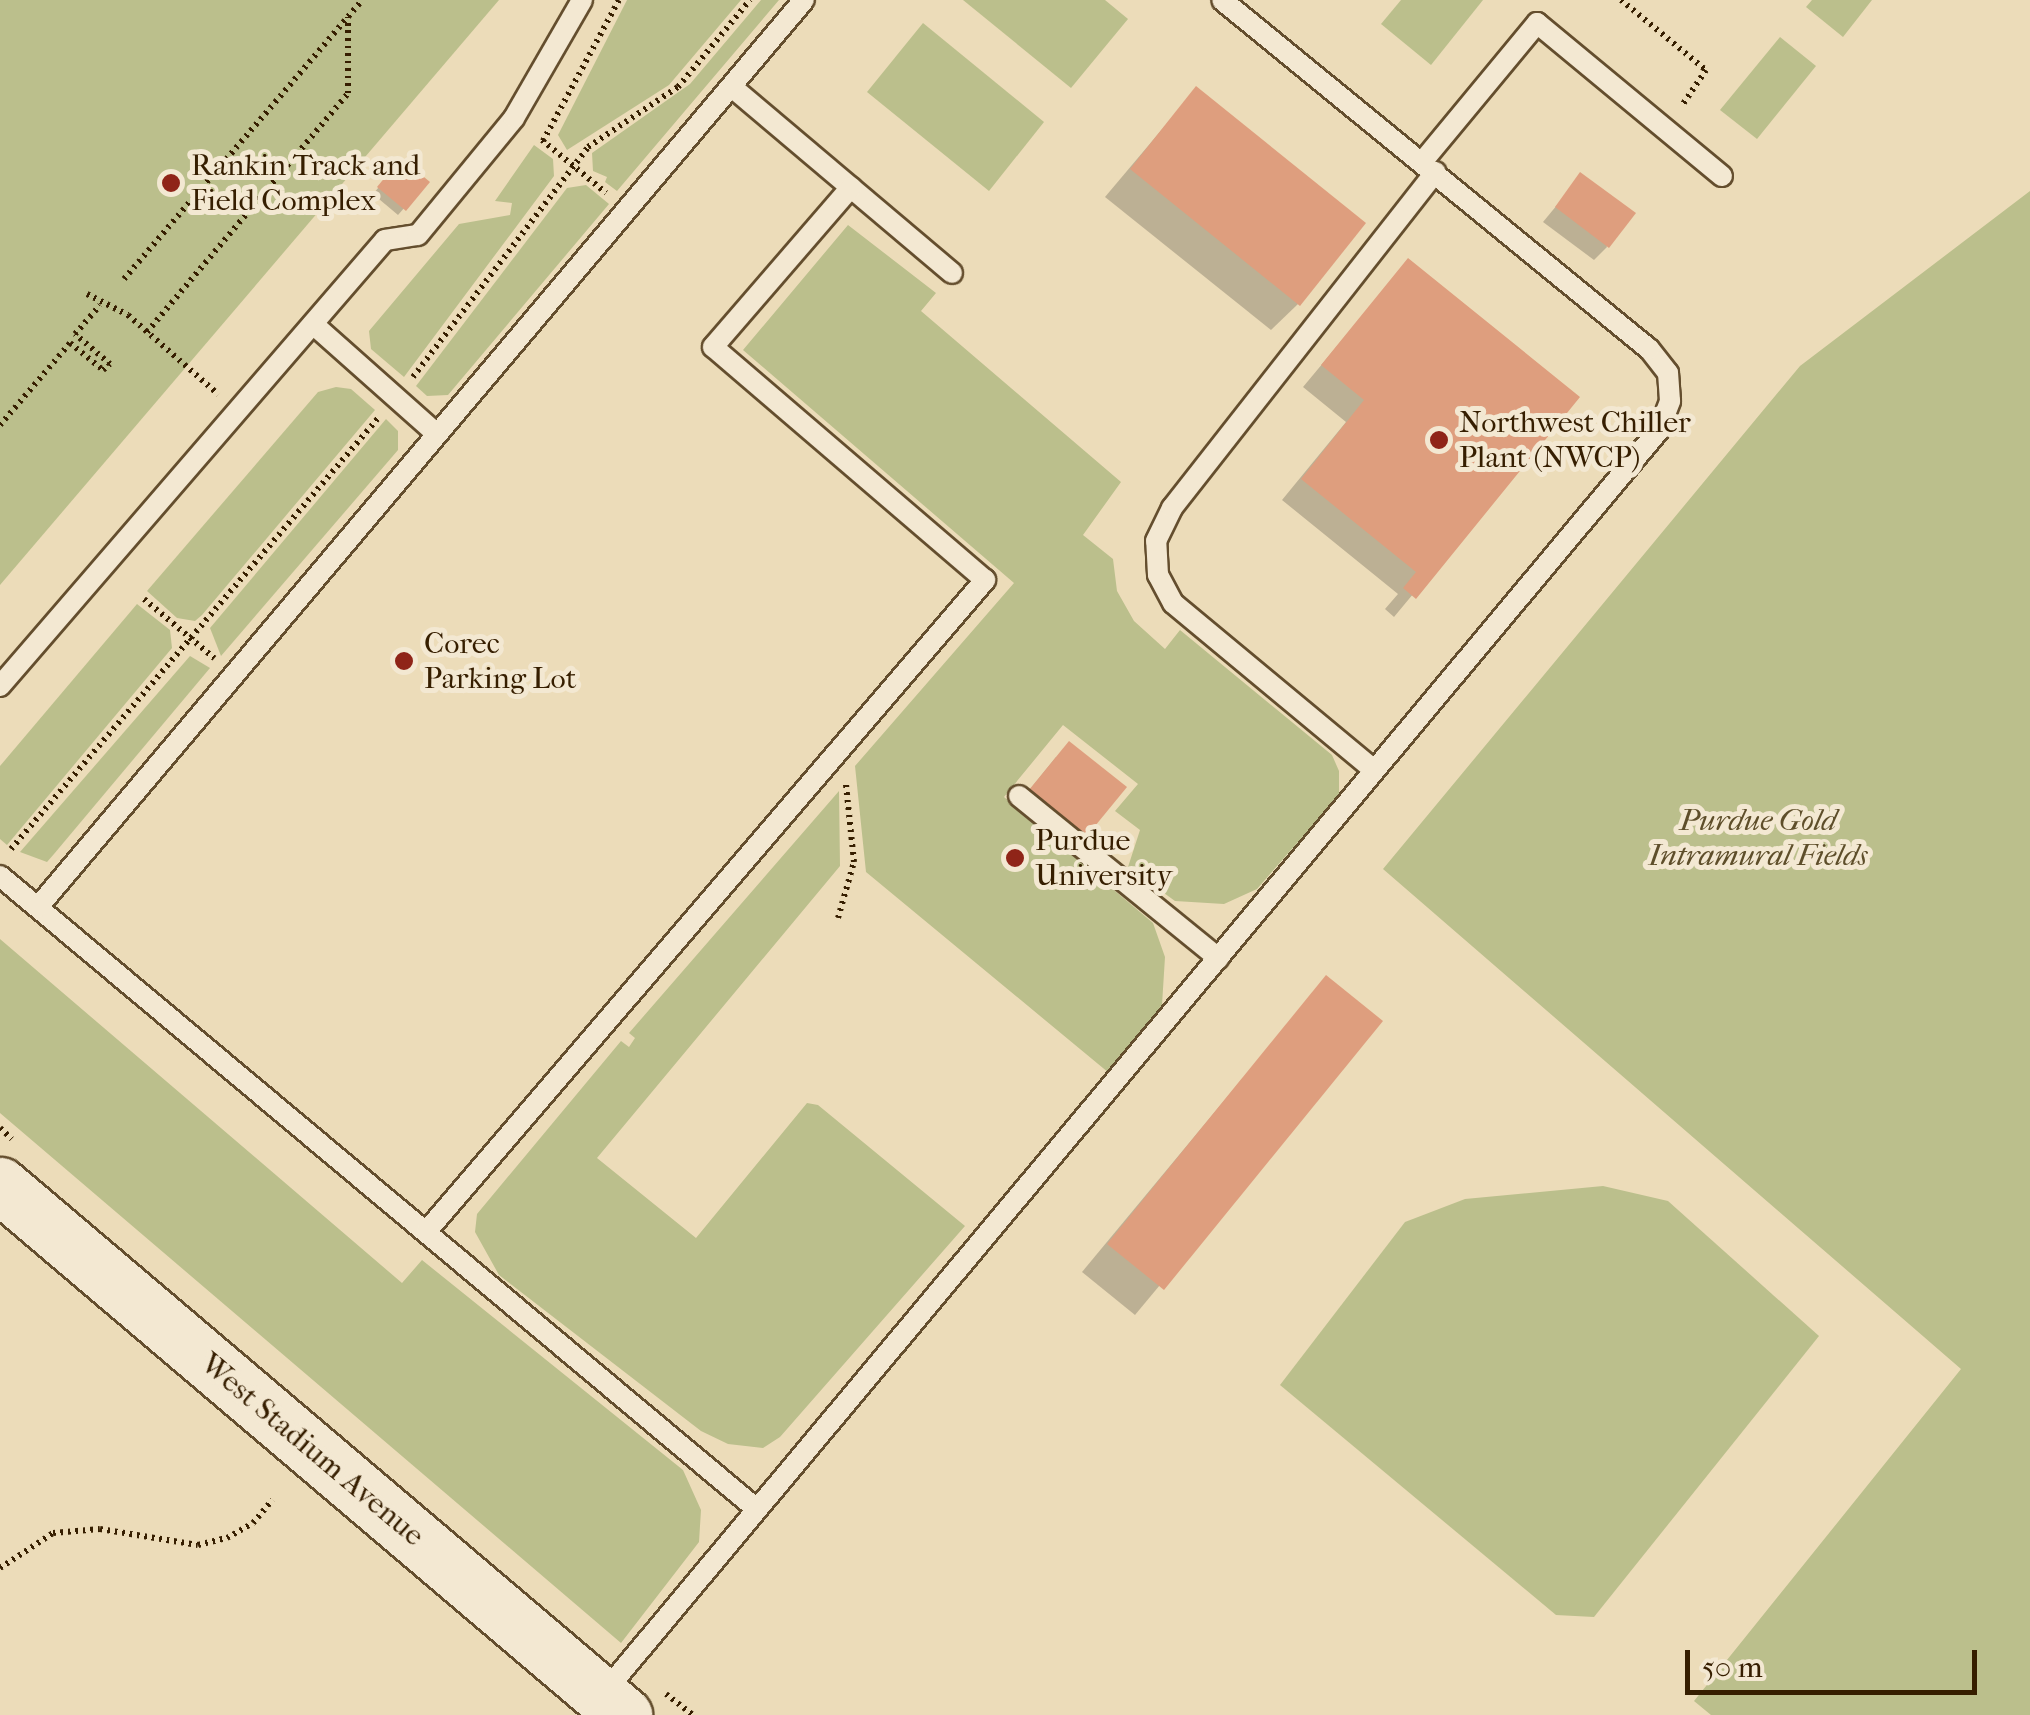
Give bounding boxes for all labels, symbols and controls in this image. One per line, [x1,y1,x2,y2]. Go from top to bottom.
place label: Rankin Track and Field Complex [191,148,420,218]
marker: Rankin Track and Field Complex [160,172,182,194]
place label: Northwest Chiller Plant (NWCP) [1459,405,1691,476]
marker: Northwest Chiller Plant (NWCP) [1428,429,1450,451]
place label: Corec Parking Lot [424,626,576,696]
marker: Corec Parking Lot [393,650,415,672]
park label: Purdue Gold Intramural Fields [1649,803,1867,874]
place label: Purdue University [1035,823,1173,894]
marker: Purdue University [1004,847,1026,869]
street label: West Stadium Avenue [193,1346,431,1554]
scale bar [1690,1630,1982,1692]
text: 50 m [1702,1650,1763,1685]

